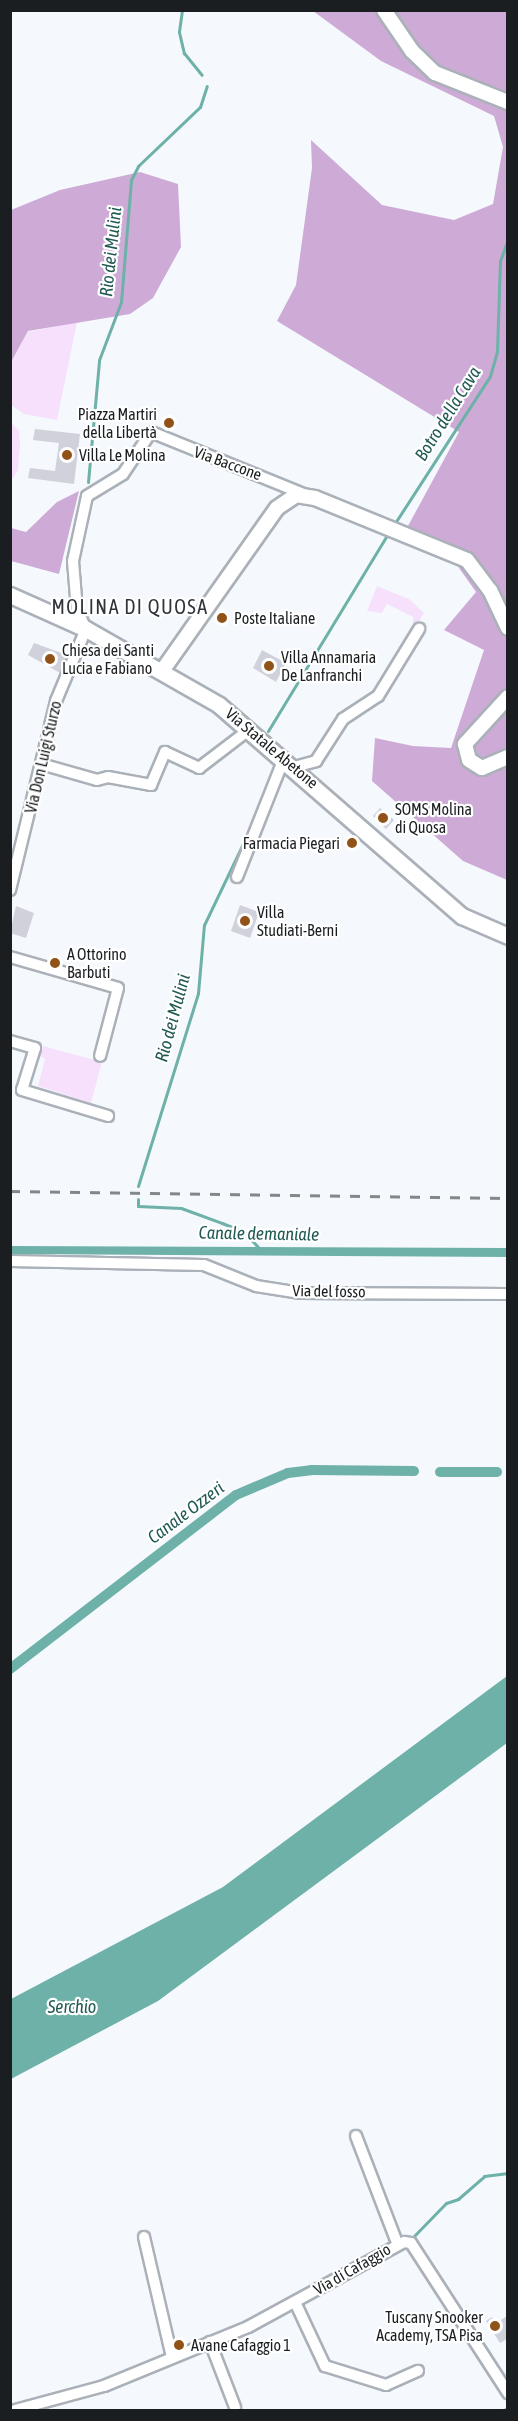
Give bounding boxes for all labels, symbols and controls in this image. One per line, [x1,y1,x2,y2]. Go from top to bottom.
water label: Rio dei Mulini [96,206,126,298]
water label: Botro della Cava [411,363,485,465]
place label: Piazza Martiri della Libertà [78,404,157,442]
marker: Piazza Martiri della Libertà [162,416,176,430]
street label: Via Baccone [192,442,264,484]
place label: Villa Le Molina [79,445,166,465]
marker: Villa Le Molina [60,448,74,462]
district label: MOLINA DI QUOSA [51,594,209,618]
place label: Poste Italiane [234,608,315,628]
marker: Poste Italiane [215,611,229,625]
place label: Chiesa dei Santi Lucia e Fabiano [62,640,154,678]
place label: Villa Annamaria De Lanfranchi [281,647,376,685]
marker: Chiesa dei Santi Lucia e Fabiano [43,652,57,666]
marker: Villa Annamaria De Lanfranchi [262,659,276,673]
street label: Via Don Luigi Sturzo [21,699,65,815]
street label: Via Statale Abetone [222,704,322,792]
place label: SOMS Molina di Quosa [395,799,472,837]
marker: SOMS Molina di Quosa [376,811,390,825]
place label: Farmacia Piegari [243,833,340,853]
marker: Farmacia Piegari [345,836,359,850]
place label: Villa Studiati-Berni [257,902,338,940]
marker: Villa Studiati-Berni [238,914,252,928]
place label: A Ottorino Barbuti [67,944,127,982]
marker: A Ottorino Barbuti [48,956,62,970]
water label: Rio dei Mulini [151,972,195,1064]
water label: Canale demaniale [198,1222,320,1246]
street label: Via del fosso [292,1281,366,1301]
water label: Canale Ozzeri [144,1477,228,1549]
water label: Serchio [48,1996,96,2018]
street label: Via di Cafaggio [310,2239,394,2299]
place label: Tuscany Snooker Academy, TSA Pisa [376,2307,483,2345]
marker: Tuscany Snooker Academy, TSA Pisa [488,2319,502,2333]
place label: Avane Cafaggio 1 [191,2335,291,2355]
marker: Avane Cafaggio 1 [172,2338,186,2352]

